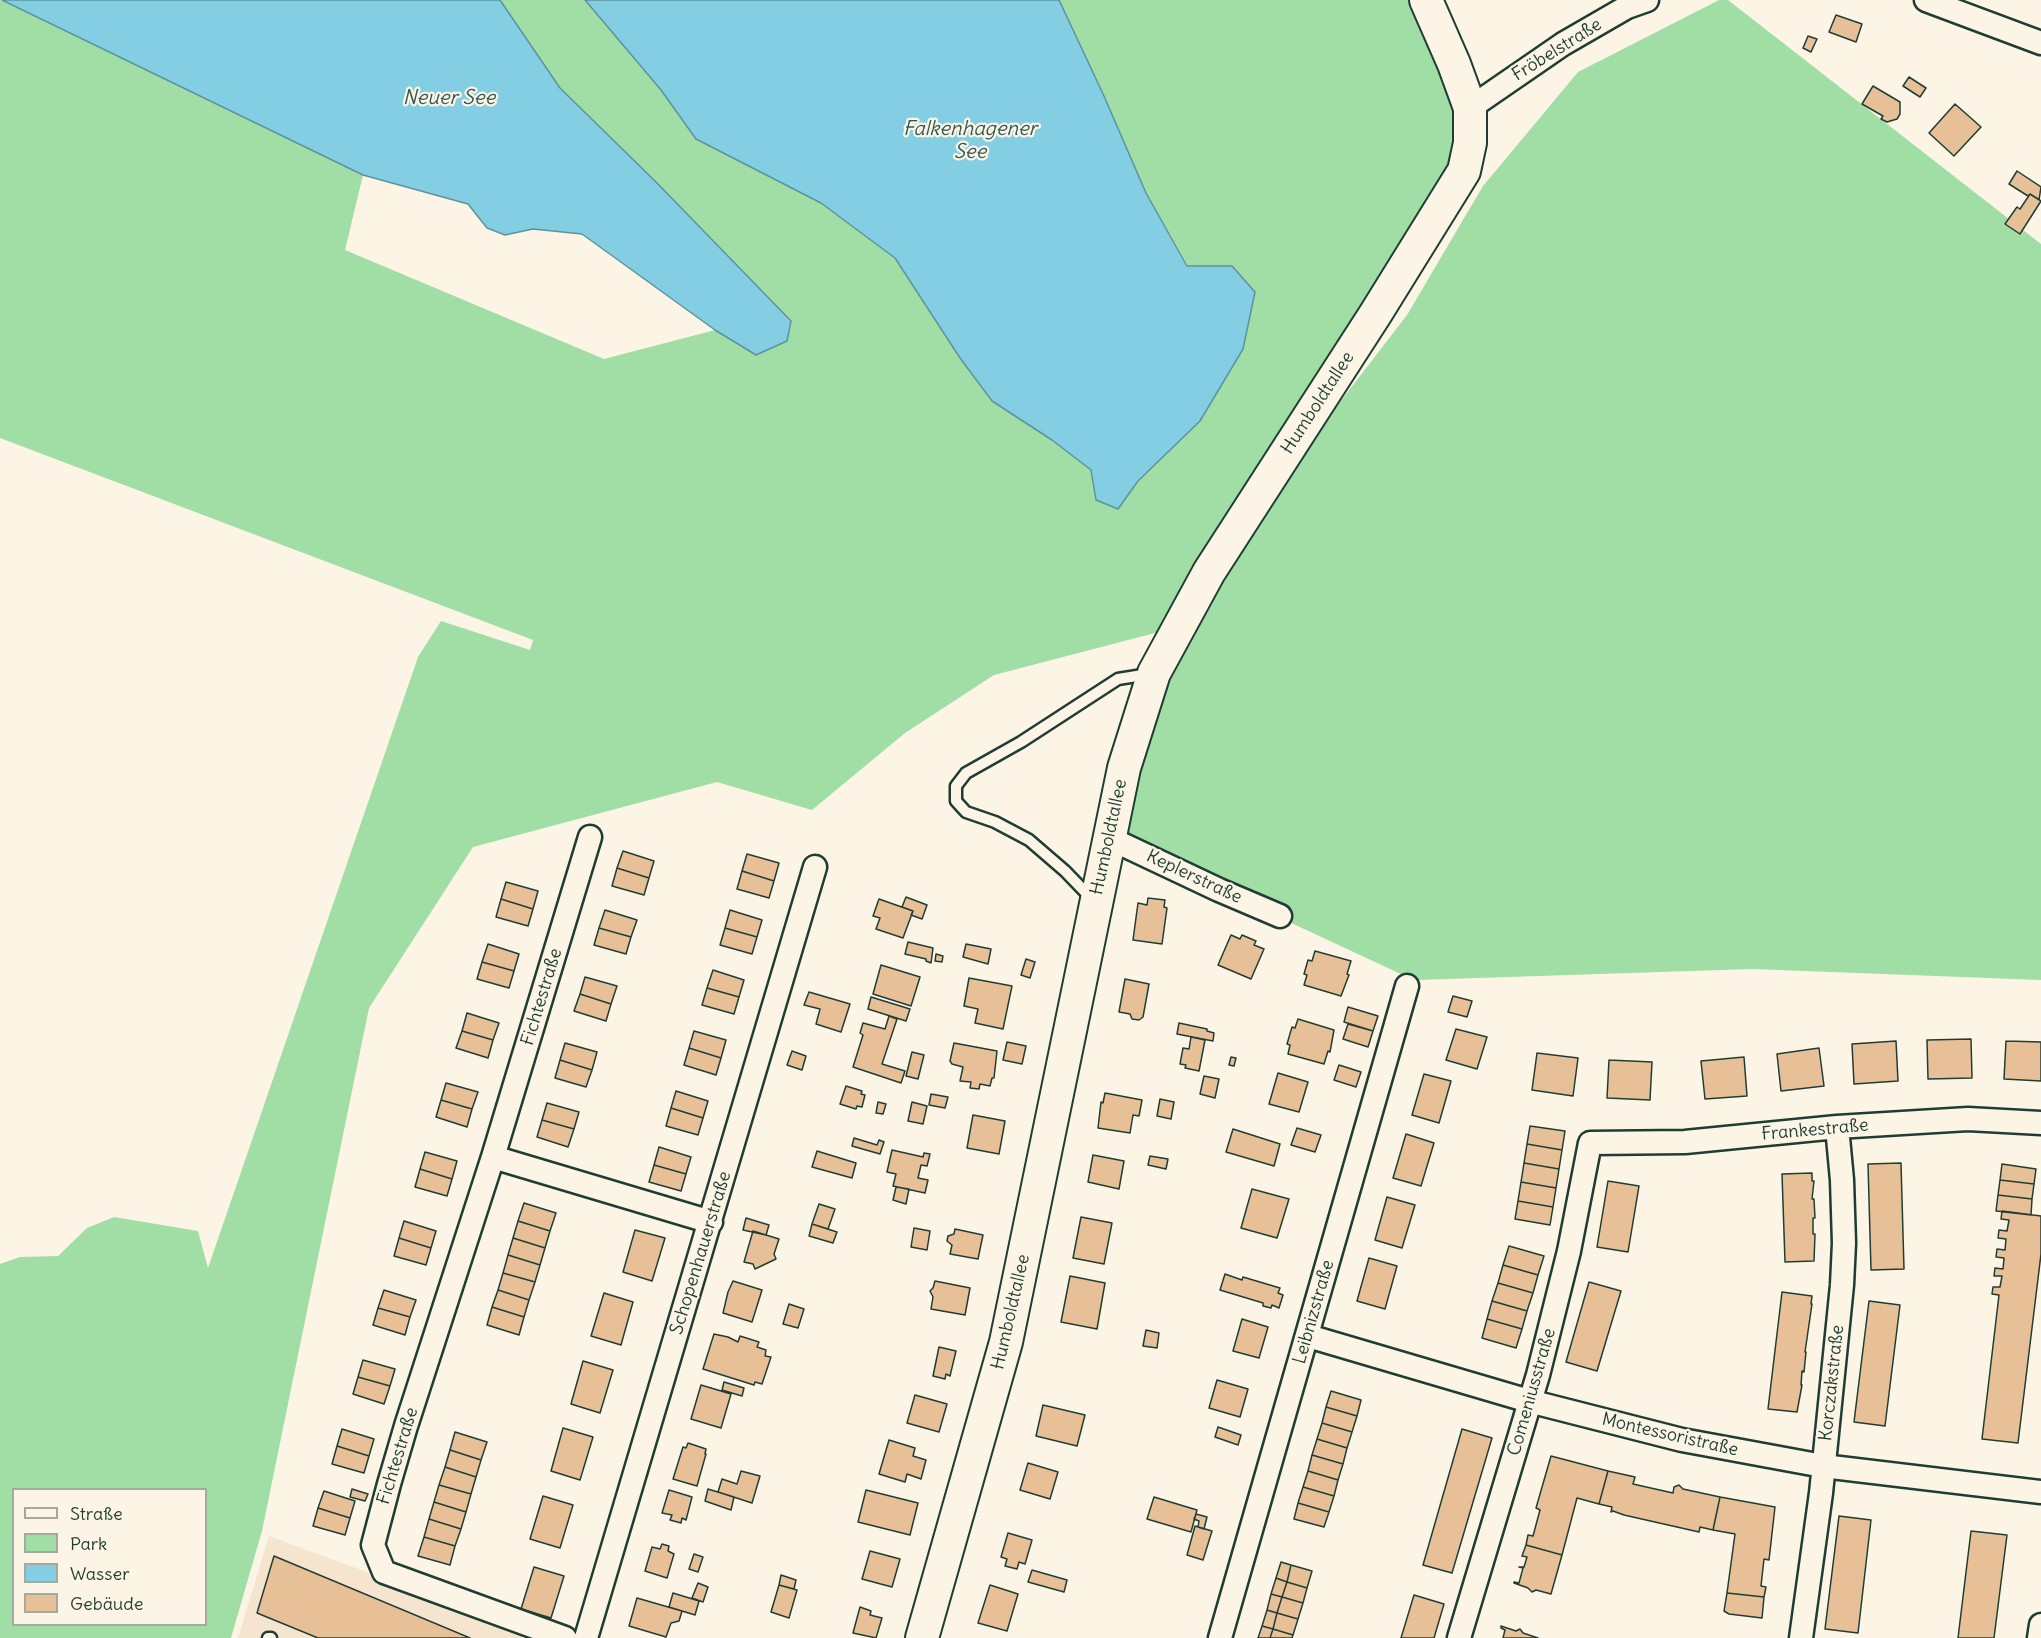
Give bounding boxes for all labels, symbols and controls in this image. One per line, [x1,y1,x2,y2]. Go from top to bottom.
street label: Fröbelstraße [1508,14,1606,86]
water label: Neuer See [403,86,495,110]
water label: Falkenhagener See [903,117,1037,164]
street label: Humboldtallee [1277,348,1359,458]
street label: Humboldtallee [1086,777,1132,897]
street label: Keplerstraße [1143,845,1245,909]
street label: Fichtestraße [517,946,567,1048]
street label: Frankestraße [1761,1115,1869,1145]
street label: Schopenhauerstraße [666,1169,736,1337]
street label: Humboldtallee [987,1252,1035,1372]
street label: Leibnizstraße [1289,1258,1339,1366]
street label: Korczakstraße [1815,1324,1849,1442]
street label: Comeniusstraße [1503,1326,1561,1458]
street label: Fichtestraße [373,1405,423,1507]
street label: Montessoristraße [1600,1409,1740,1461]
legend [12,1488,207,1626]
text: Straße [70,1502,123,1525]
text: Park [70,1532,107,1555]
text: Wasser [70,1562,129,1585]
text: Gebäude [70,1592,143,1615]

